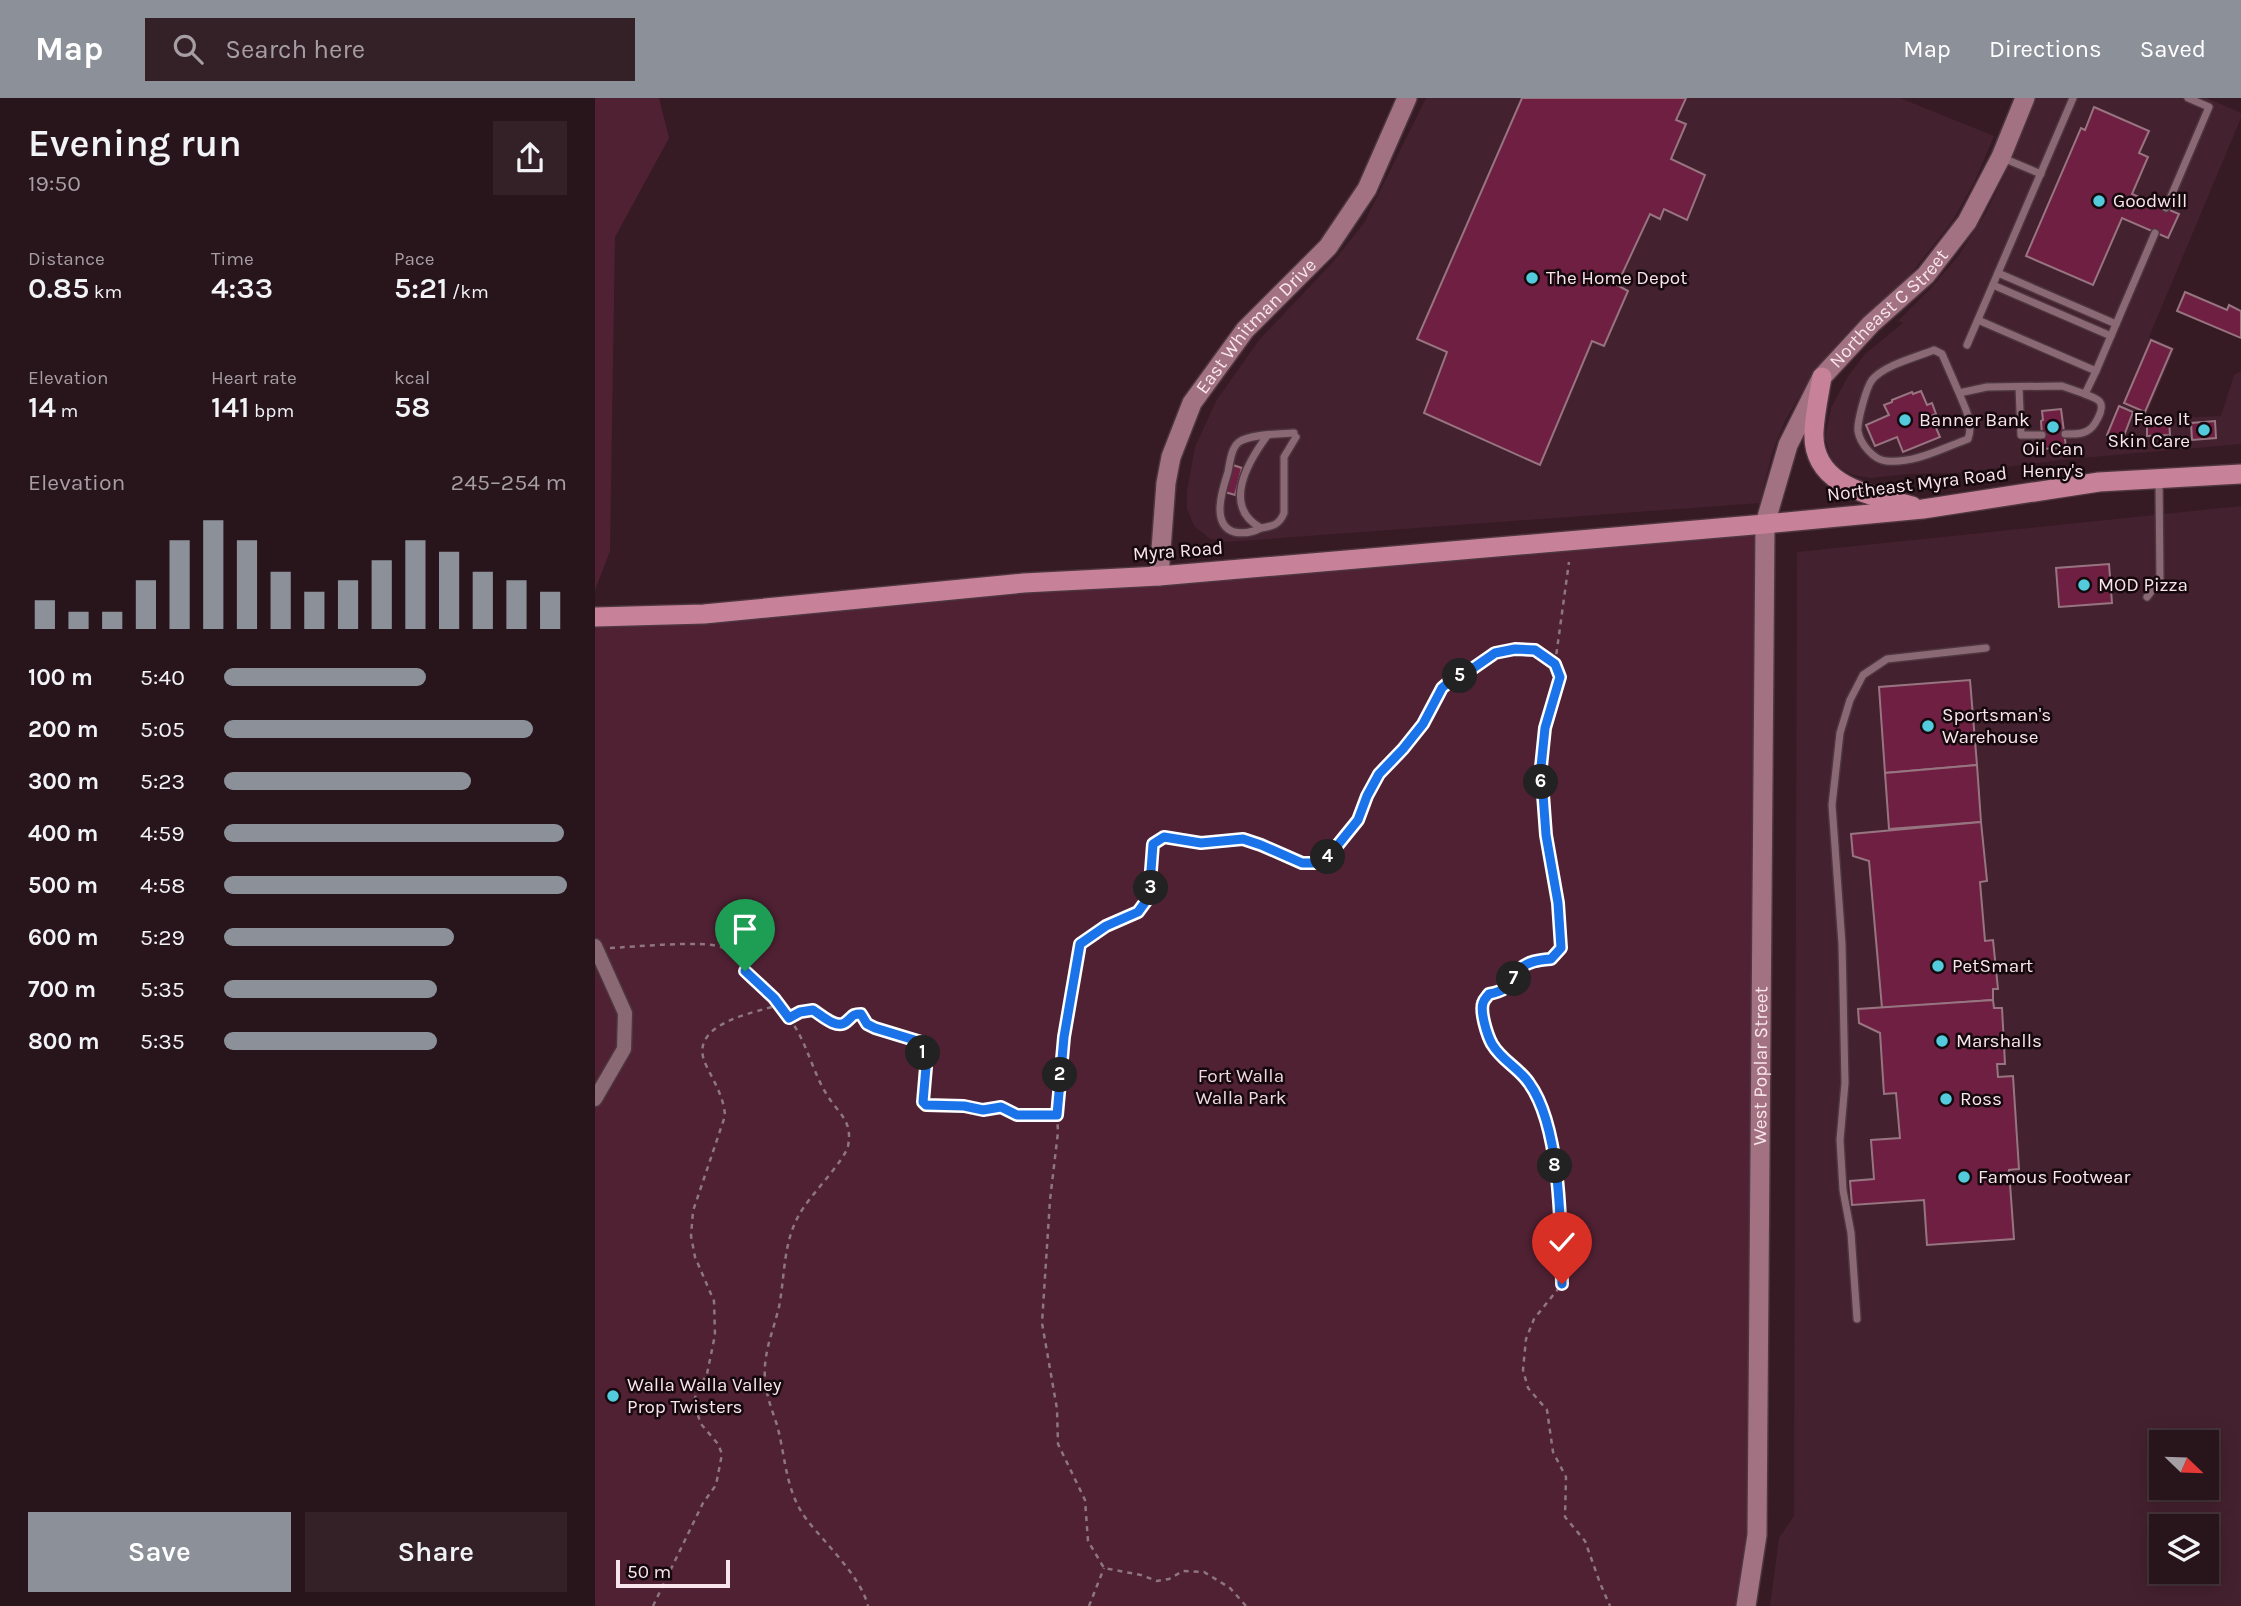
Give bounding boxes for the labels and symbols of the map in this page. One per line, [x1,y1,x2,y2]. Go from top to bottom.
place label: Goodwill [2113,190,2187,212]
marker: Goodwill [2091,193,2107,209]
street label: Northeast C Street [1825,245,1953,373]
street label: East Whitman Drive [1191,254,1321,398]
place label: The Home Depot [1546,267,1687,289]
marker: The Home Depot [1524,270,1540,286]
place label: Face It Skin Care [2107,408,2190,452]
place label: Banner Bank [1919,409,2030,431]
marker: Banner Bank [1897,412,1913,428]
marker: Oil Can Henry's [2045,419,2061,435]
marker: Face It Skin Care [2196,422,2212,438]
place label: Oil Can Henry's [2022,438,2084,482]
street label: Northeast Myra Road [1826,462,2008,506]
street label: Myra Road [1132,537,1224,565]
place label: MOD Pizza [2098,574,2188,596]
marker: MOD Pizza [2076,577,2092,593]
pin: 5 [1443,658,1477,694]
place label: Sportsman's Warehouse [1942,704,2051,748]
marker: Sportsman's Warehouse [1920,718,1936,734]
pin: 6 [1523,764,1559,800]
pin: 4 [1311,840,1345,874]
pin: 3 [1133,870,1169,906]
pin [715,899,775,971]
place label: PetSmart [1952,955,2033,977]
marker: PetSmart [1930,958,1946,974]
pin: 7 [1497,962,1531,996]
street label: West Poplar Street [1749,986,1772,1146]
place label: Marshalls [1956,1030,2042,1052]
marker: Marshalls [1934,1033,1950,1049]
pin: 1 [905,1035,941,1070]
pin: 2 [1043,1058,1077,1093]
park label: Fort Walla Walla Park [1195,1065,1287,1109]
place label: Ross [1960,1088,2002,1110]
marker: Ross [1938,1091,1954,1107]
pin: 8 [1537,1148,1573,1184]
place label: Famous Footwear [1978,1166,2130,1188]
marker: Famous Footwear [1956,1169,1972,1185]
pin [1532,1212,1592,1284]
place label: Walla Walla Valley Prop Twisters [627,1374,782,1418]
marker: Walla Walla Valley Prop Twisters [605,1388,621,1404]
north arrow [2149,1430,2219,1500]
scale bar [616,1557,730,1589]

